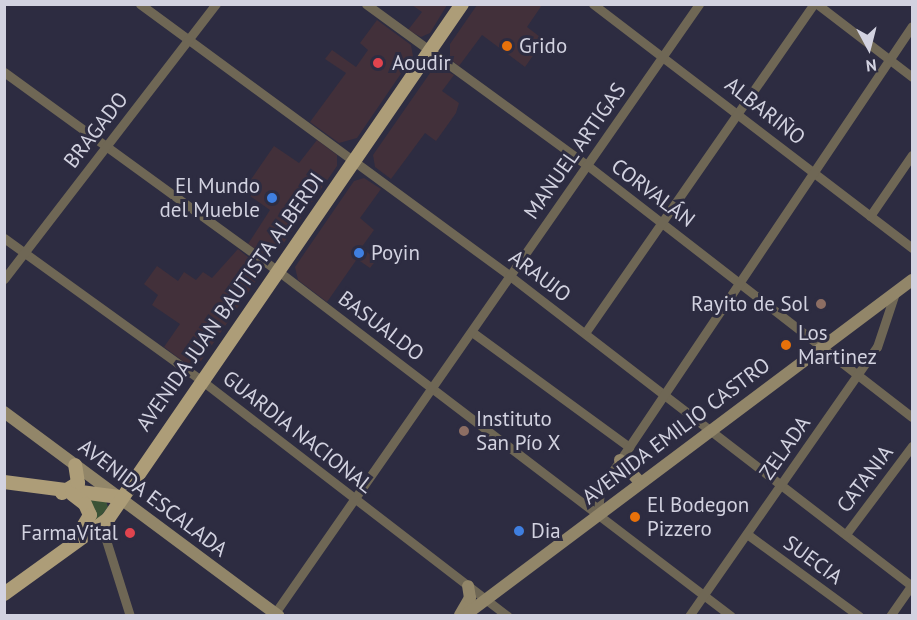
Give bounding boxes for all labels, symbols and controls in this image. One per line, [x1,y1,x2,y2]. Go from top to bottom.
north arrow [839,18,899,78]
place label: Grido [519,33,567,59]
marker: Grido [500,39,514,53]
place label: Aoudir [392,50,451,76]
marker: Aoudir [369,54,387,72]
text: N [865,55,878,76]
street label: ALBARIÑO [720,72,810,150]
street label: MANUEL ARTIGAS [518,77,632,225]
street label: BRAGADO [59,87,133,173]
street label: CORVALÁN [606,153,700,233]
street label: AVENIDA JUAN BAUTISTA ALBERDI [130,167,330,437]
place label: El Mundo del Mueble [160,173,260,223]
marker: El Mundo del Mueble [265,191,279,205]
place label: Poyin [371,240,420,266]
street label: ARAUJO [504,245,576,307]
marker: Poyin [352,246,366,260]
street label: BASUALDO [333,286,429,366]
place label: Rayito de Sol [691,291,809,317]
marker: Rayito de Sol [814,297,828,311]
place label: Los Martinez [798,320,877,370]
marker: Los Martinez [779,338,793,352]
street label: AVENIDA EMILIO CASTRO [577,352,775,510]
street label: GUARDIA NACIONAL [217,365,379,499]
place label: Instituto San Pío X [476,406,561,456]
street label: ZELADA [754,412,816,484]
marker: Instituto San Pío X [457,424,471,438]
street label: AVENIDA ESCALADA [73,434,233,562]
street label: CATANIA [832,441,898,517]
place label: El Bodegon Pizzero [647,492,749,542]
marker: El Bodegon Pizzero [628,510,642,524]
place label: Dia [531,518,561,544]
place label: FarmaVital [21,520,118,546]
marker: Dia [512,524,526,538]
marker: FarmaVital [123,526,137,540]
street label: SUECIA [779,530,847,590]

